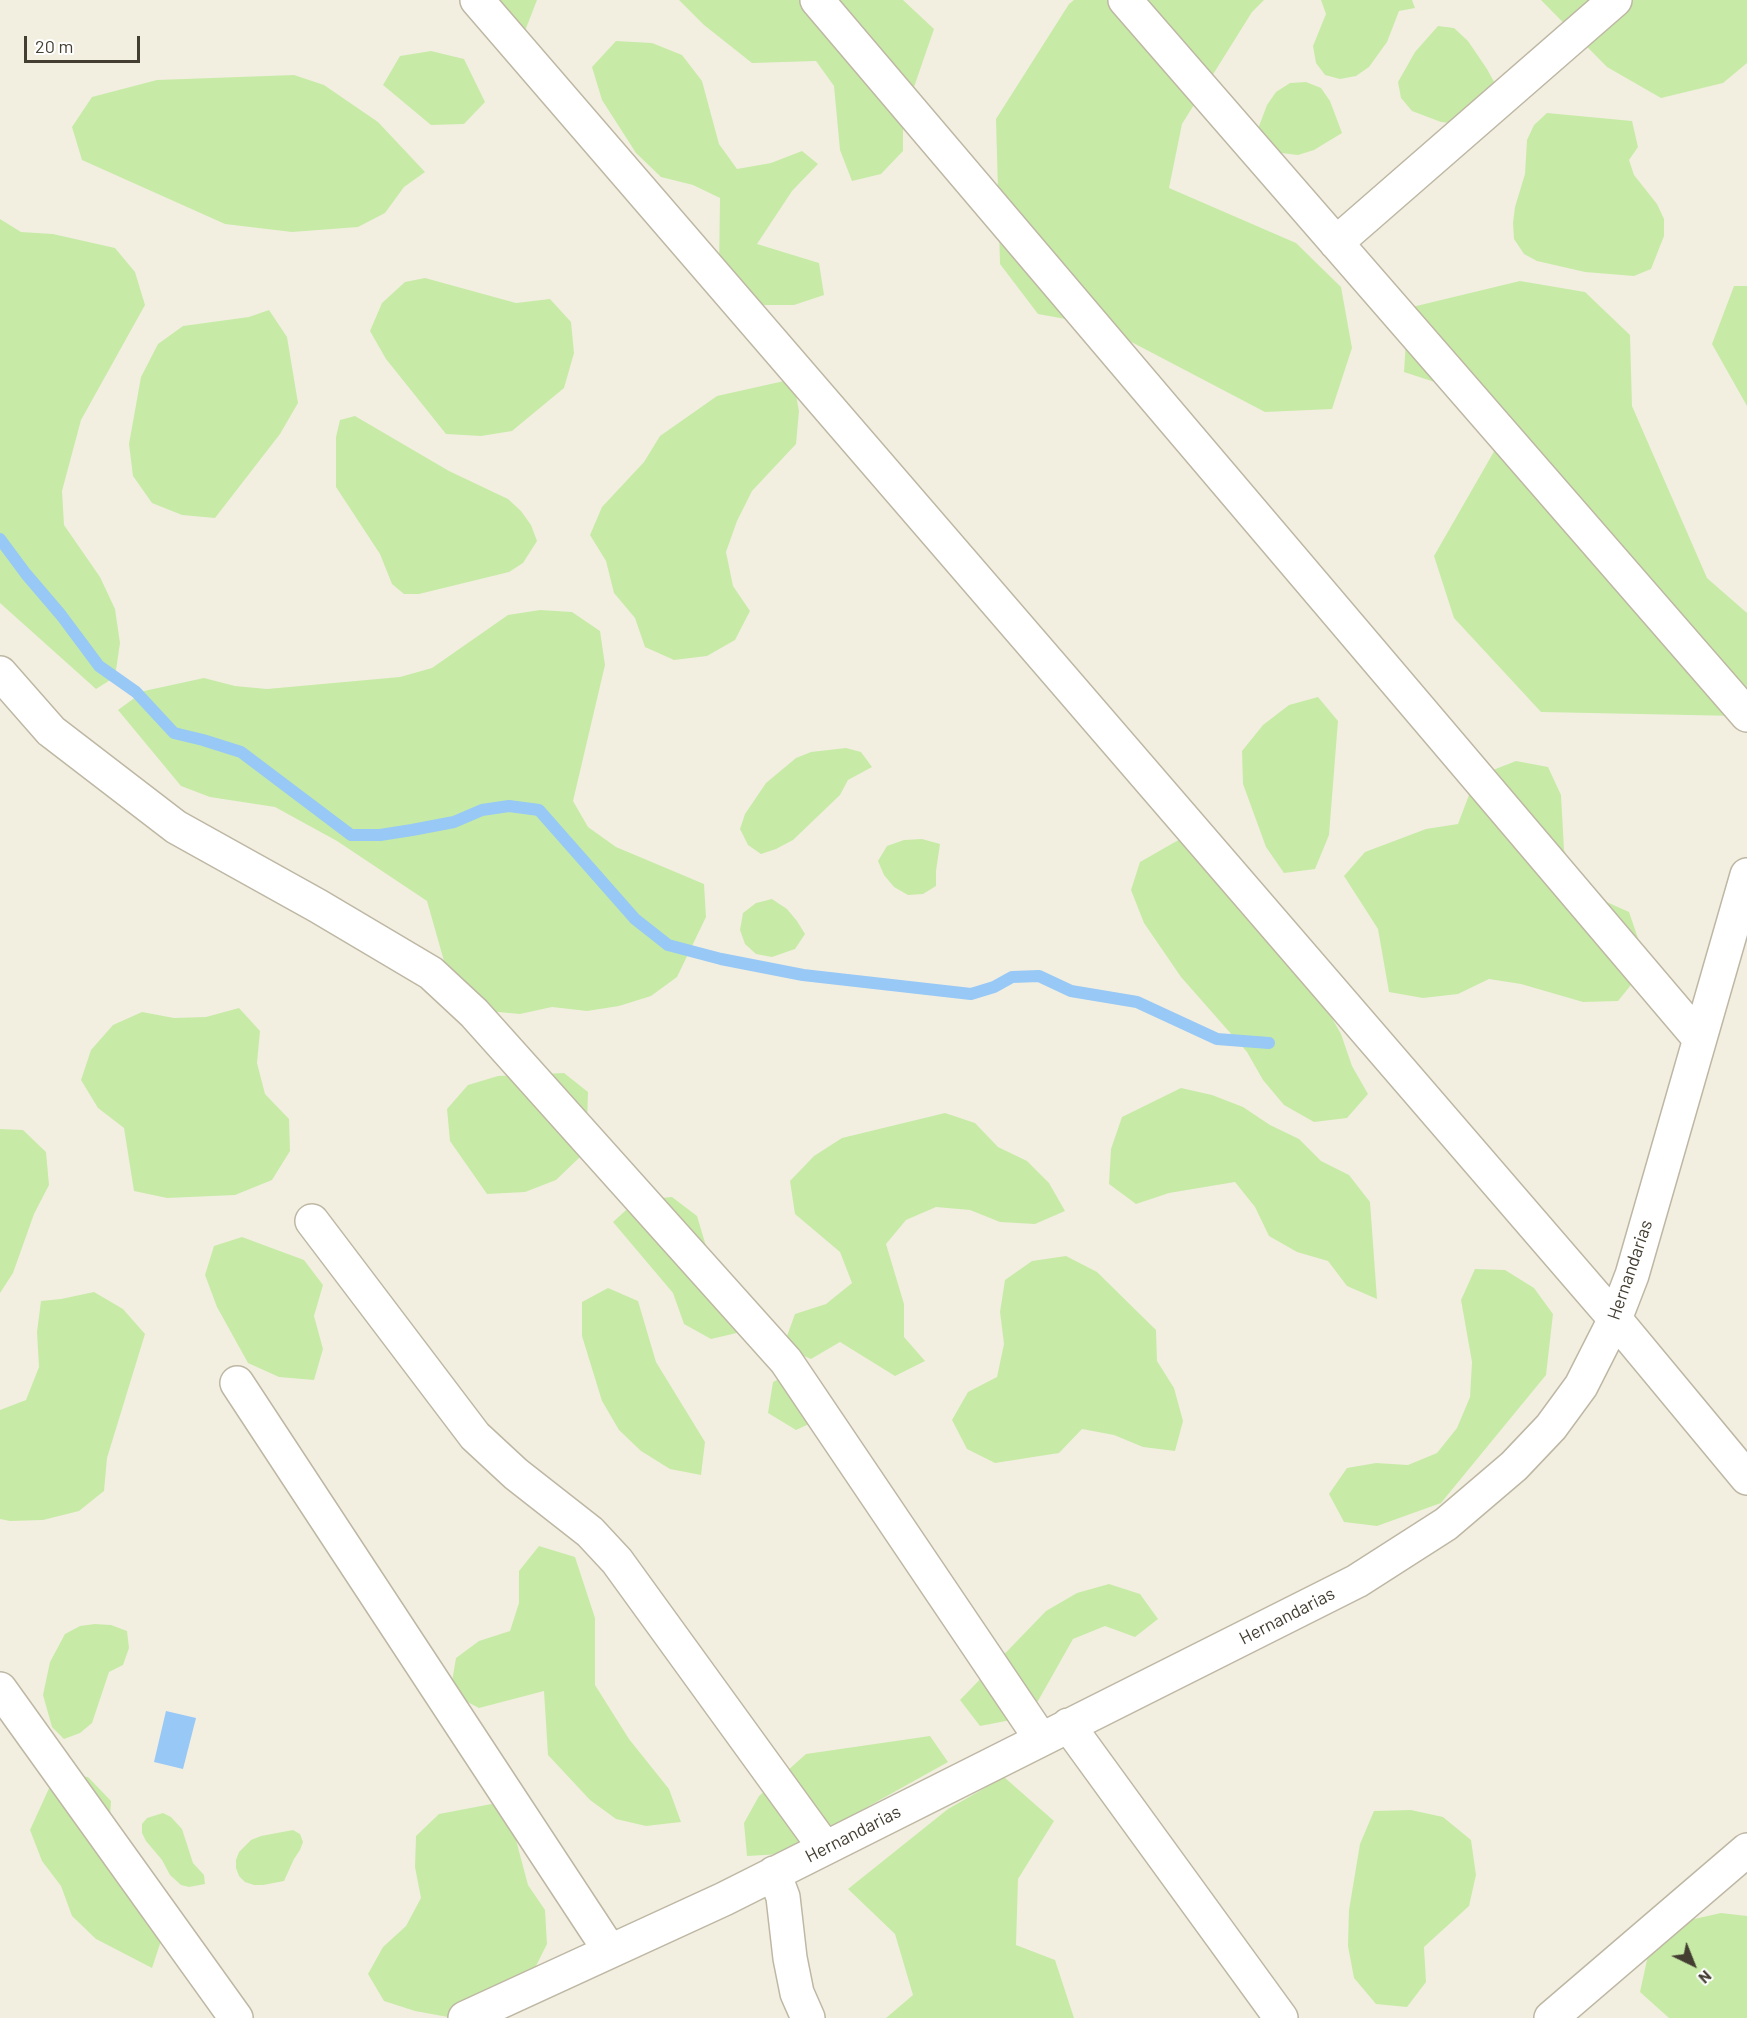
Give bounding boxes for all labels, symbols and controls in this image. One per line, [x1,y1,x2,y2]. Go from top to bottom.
scale bar [27,24,142,62]
text: 20 m [35,35,73,57]
street label: Hernandarias [1603,1217,1657,1323]
street label: Hernandarias [1236,1583,1338,1649]
street label: Hernandarias [802,1801,904,1867]
north arrow [1663,1934,1723,1994]
text: N [1695,1967,1716,1988]

